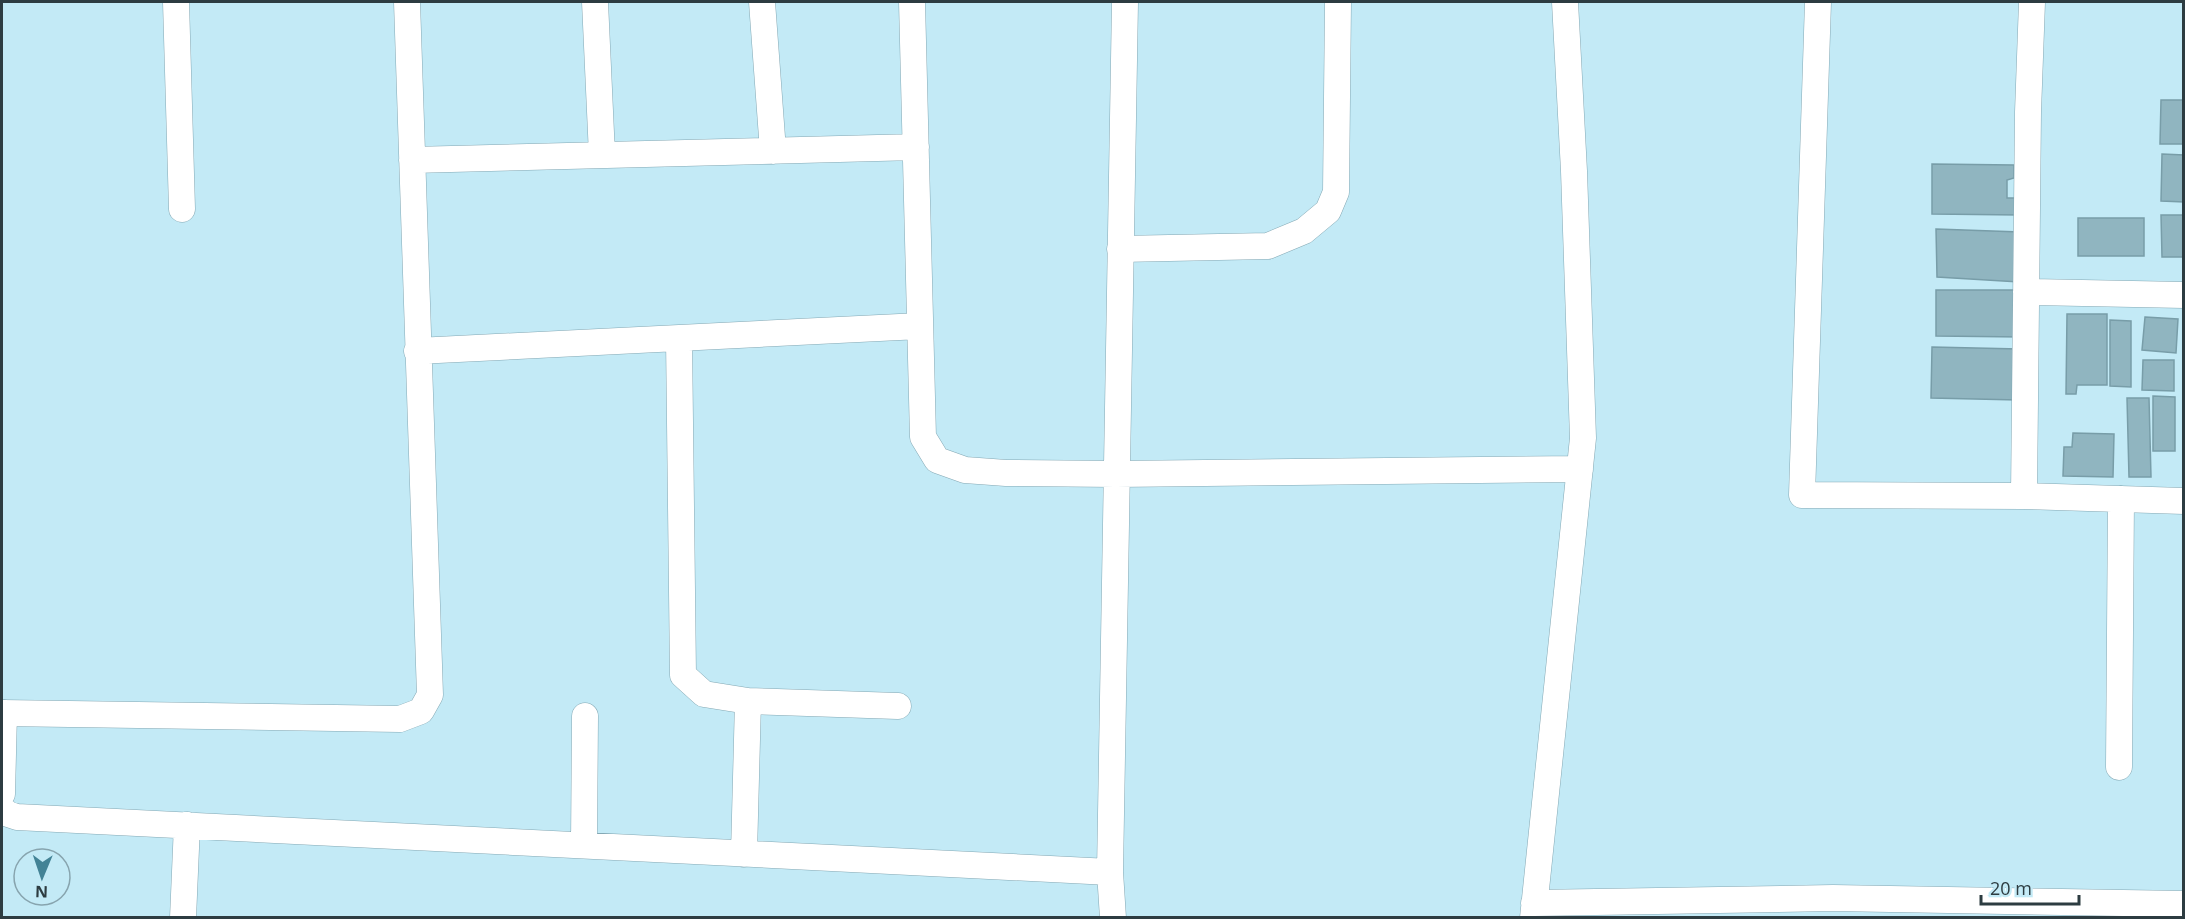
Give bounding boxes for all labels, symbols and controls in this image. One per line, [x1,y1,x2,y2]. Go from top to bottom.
north arrow [12,847,72,907]
scale bar [1981,868,2078,906]
text: 20 m [1990,876,2032,900]
text: N [35,881,48,903]

